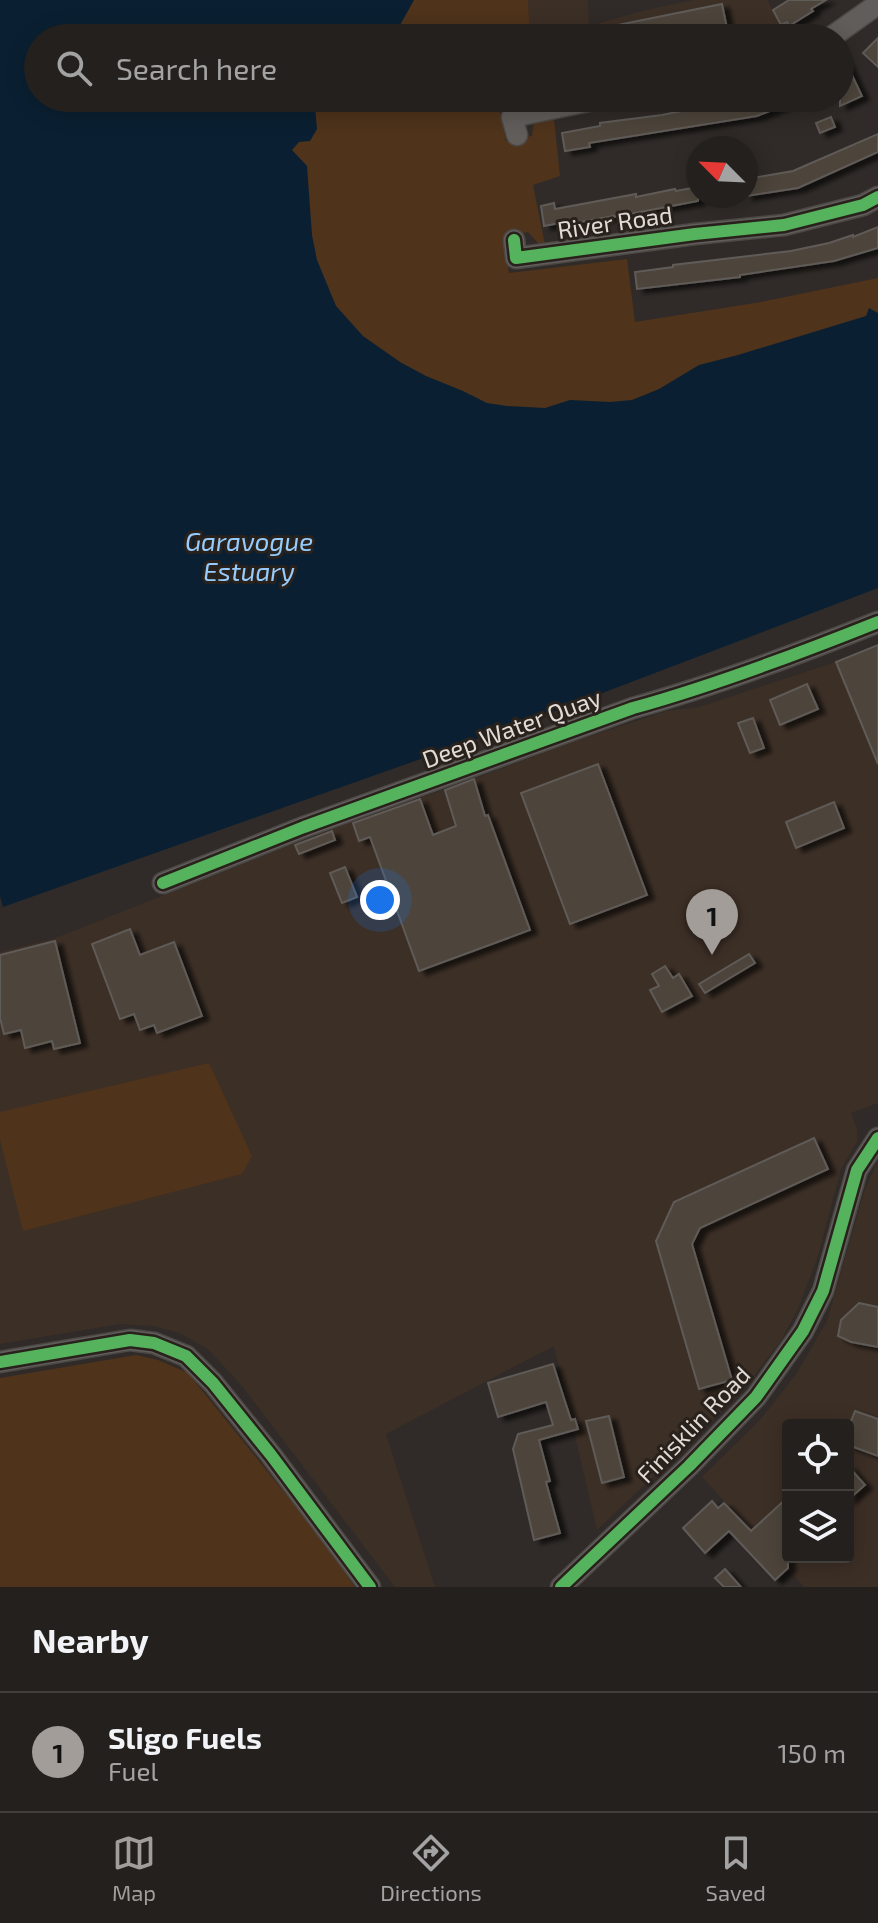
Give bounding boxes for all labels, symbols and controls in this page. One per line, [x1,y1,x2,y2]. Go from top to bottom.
search box [24,24,854,112]
icon: search [52,46,96,90]
text: Search here [116,50,277,86]
north arrow [686,136,758,208]
street label: River Road [555,199,674,244]
water label: Garavogue Estuary [185,525,313,587]
street label: Deep Water Quay [418,682,605,773]
your location [360,880,400,920]
pin: 1 [686,889,738,955]
street label: Finisklin Road [630,1360,756,1488]
map controls [782,1419,854,1563]
button: locate [782,1419,854,1491]
button: layers [782,1491,854,1563]
text: Nearby [32,1619,149,1660]
text: Sligo Fuels [108,1719,262,1755]
text: 1 [52,1737,64,1768]
text: 150 m [777,1737,846,1768]
text: Fuel [108,1755,158,1786]
tab: Map [112,1831,156,1905]
tab: Directions [380,1831,482,1905]
tab: Saved [706,1831,766,1905]

